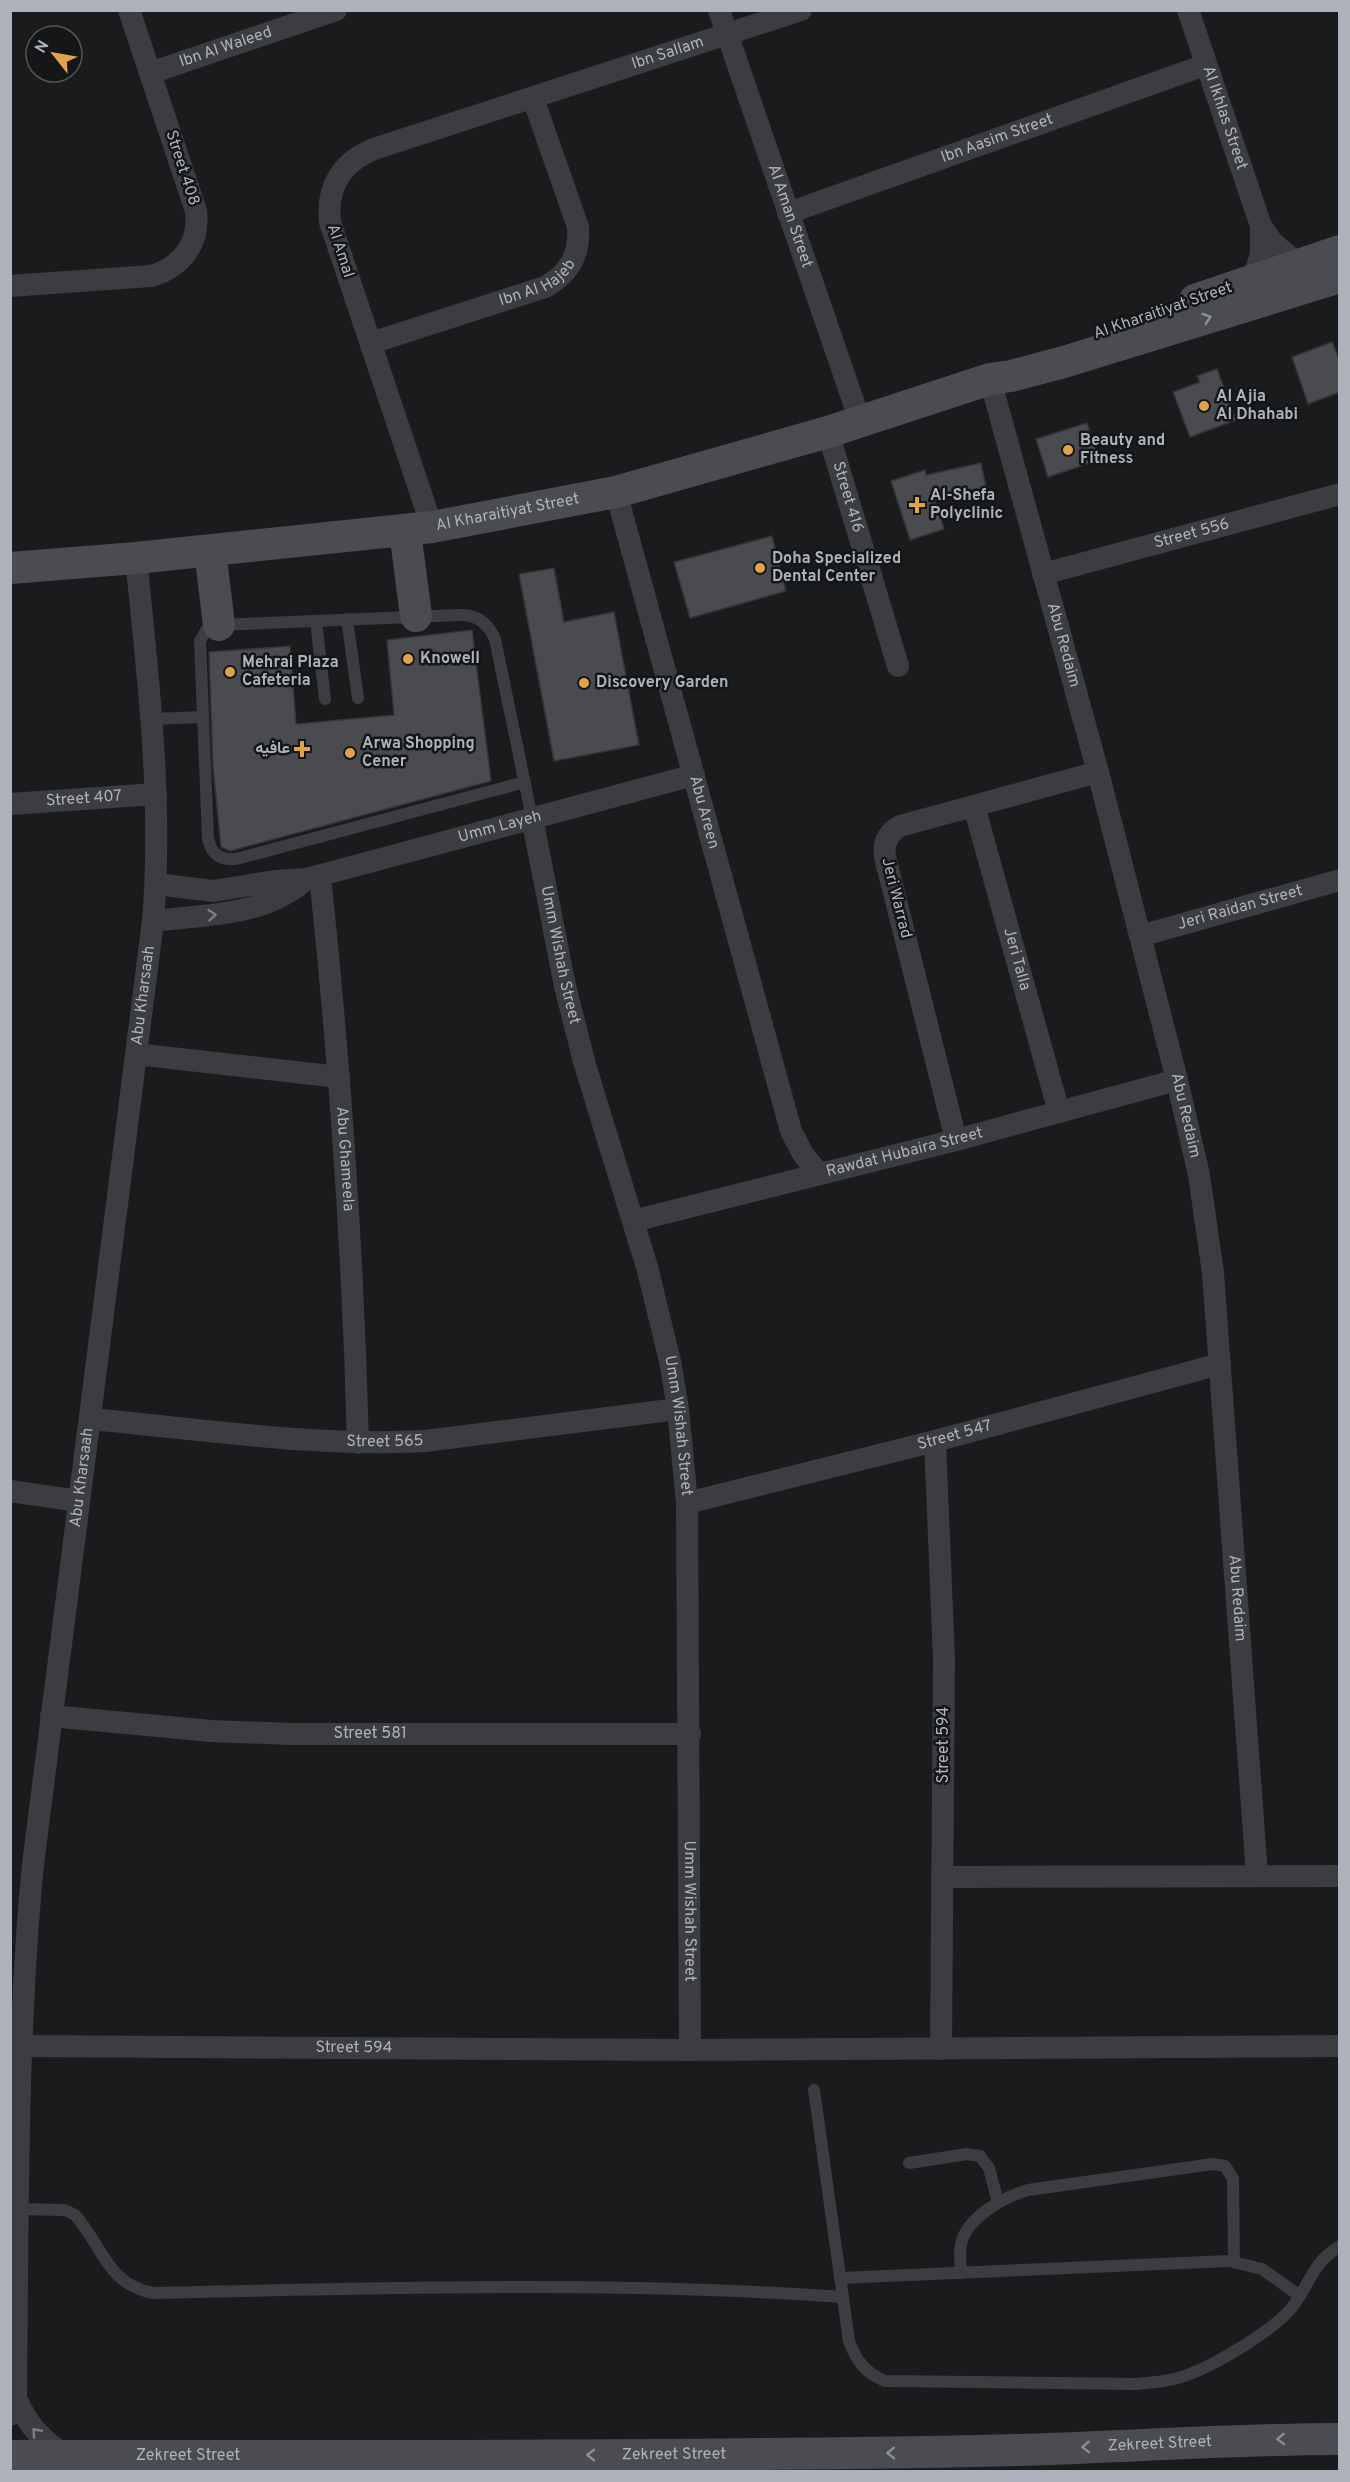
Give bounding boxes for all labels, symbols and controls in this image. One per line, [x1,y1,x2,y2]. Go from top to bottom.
street label: Ibn Al Waleed [177,22,275,72]
north arrow [24,24,84,84]
street label: Ibn Sallam [629,32,706,74]
text: N [31,37,54,57]
street label: Al Ikhlas Street [1198,63,1251,173]
street label: Ibn Aasim Street [938,110,1056,168]
street label: Street 408 [160,128,204,208]
street label: Al Aman Street [763,162,817,271]
street label: Al Amal [322,222,358,280]
street label: Ibn Al Hajeb [497,256,581,311]
street label: Al Kharaitiyat Street [1091,278,1235,344]
one-way arrow [1201,313,1212,325]
place label: Al Ajia Al Dhahabi [1216,387,1298,425]
marker: Al Ajia Al Dhahabi [1197,399,1211,413]
place label: Beauty and Fitness [1080,431,1165,469]
marker: Beauty and Fitness [1061,443,1075,457]
street label: Street 416 [827,459,868,535]
place label: Al-Shefa Polyclinic [930,486,1003,524]
street label: Al Kharaitiyat Street [434,489,581,536]
marker: Al-Shefa Polyclinic [908,496,926,514]
street label: Street 556 [1152,514,1232,554]
place label: Doha Specialized Dental Center [772,549,901,587]
marker: Doha Specialized Dental Center [753,561,767,575]
street label: Abu Redaim [1042,601,1084,690]
place label: Knowell [420,649,480,669]
marker: Knowell [401,652,415,666]
place label: Mehrai Plaza Cafeteria [242,653,339,691]
marker: Mehrai Plaza Cafeteria [223,665,237,679]
place label: Discovery Garden [596,673,729,693]
marker: Discovery Garden [577,676,591,690]
place label: Arwa Shopping Cener [362,734,475,772]
place label: عافيه [255,739,290,759]
marker: عافيه [295,742,309,756]
marker: Arwa Shopping Cener [343,746,357,760]
street label: Abu Areen [684,773,723,851]
street label: Street 407 [45,786,122,812]
street label: Umm Layeh [456,806,544,848]
street label: Jeri Warrad [876,856,916,940]
street label: Jeri Raidan Street [1175,881,1305,935]
street label: Umm Wishah Street [536,884,584,1027]
one-way arrow [207,909,216,922]
street label: Jeri Talla [998,925,1035,993]
street label: Abu Kharsaah [127,944,160,1046]
street label: Abu Redaim [1166,1071,1205,1160]
street label: Abu Ghameela [331,1106,358,1212]
street label: Rawdat Hubaira Street [824,1123,985,1182]
street label: Umm Wishah Street [659,1354,696,1497]
street label: Street 547 [915,1416,994,1455]
street label: Abu Kharsaah [66,1427,98,1529]
street label: Street 565 [346,1431,424,1452]
street label: Abu Redaim [1224,1554,1250,1642]
street label: Street 594 [934,1706,954,1784]
street label: Street 581 [333,1724,407,1744]
street label: Umm Wishah Street [679,1840,700,1982]
street label: Street 594 [315,2038,393,2058]
one-way arrow [32,2428,43,2438]
street label: Zekreet Street [1107,2432,1212,2457]
one-way arrow [1277,2433,1286,2446]
one-way arrow [1082,2440,1091,2453]
street label: Zekreet Street [622,2444,726,2465]
street label: Zekreet Street [136,2446,240,2466]
one-way arrow [887,2446,896,2459]
one-way arrow [587,2448,596,2461]

